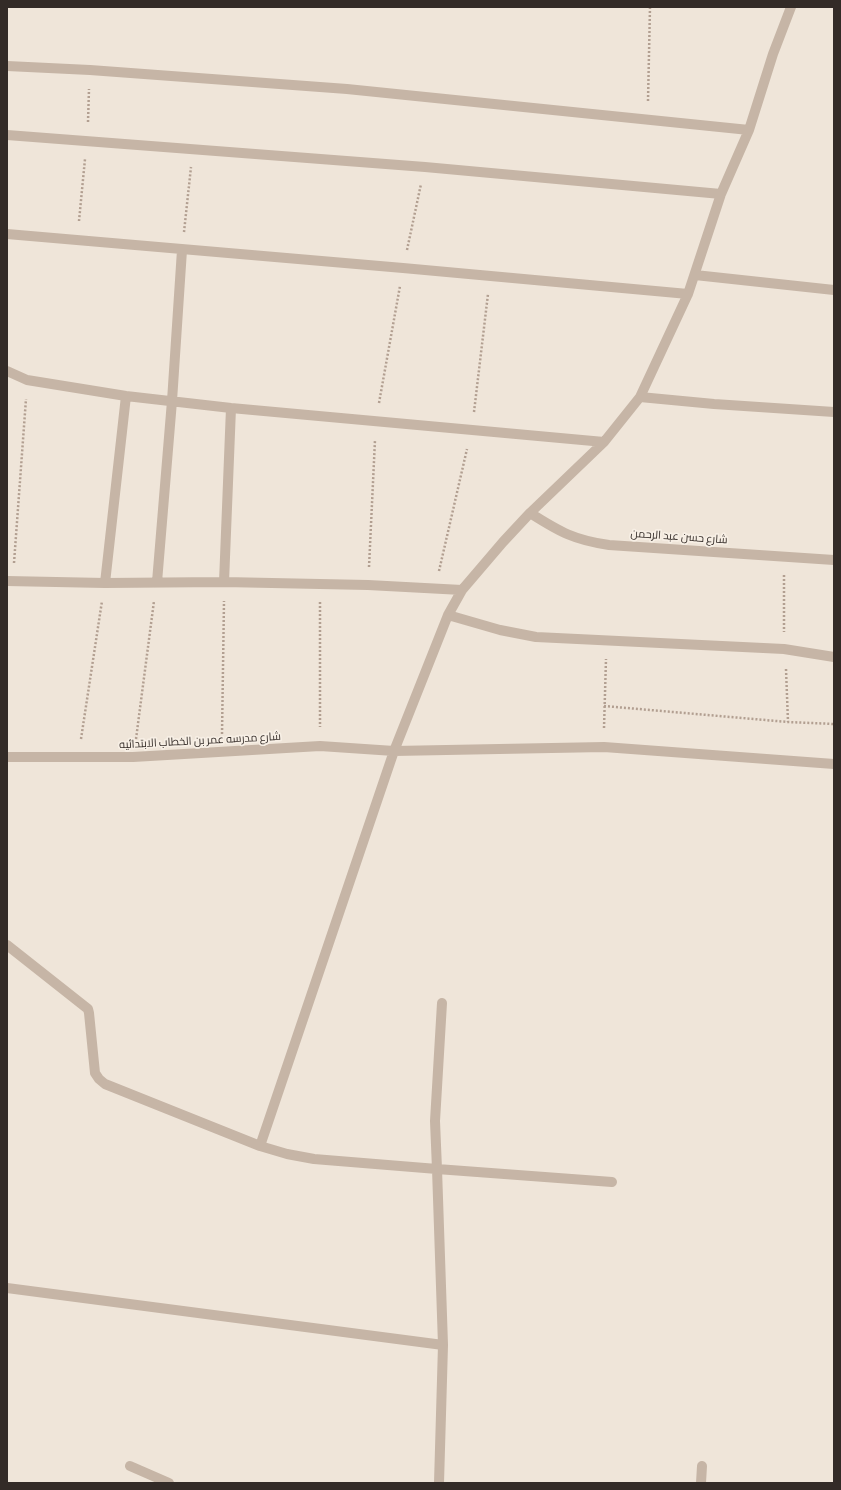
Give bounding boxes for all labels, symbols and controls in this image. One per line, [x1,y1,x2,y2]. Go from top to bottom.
street label: شارع حسن عبد الرحمن [630,527,728,547]
street label: شارع مدرسه عمر بن الخطاب الابتدائيه [119,730,281,752]

